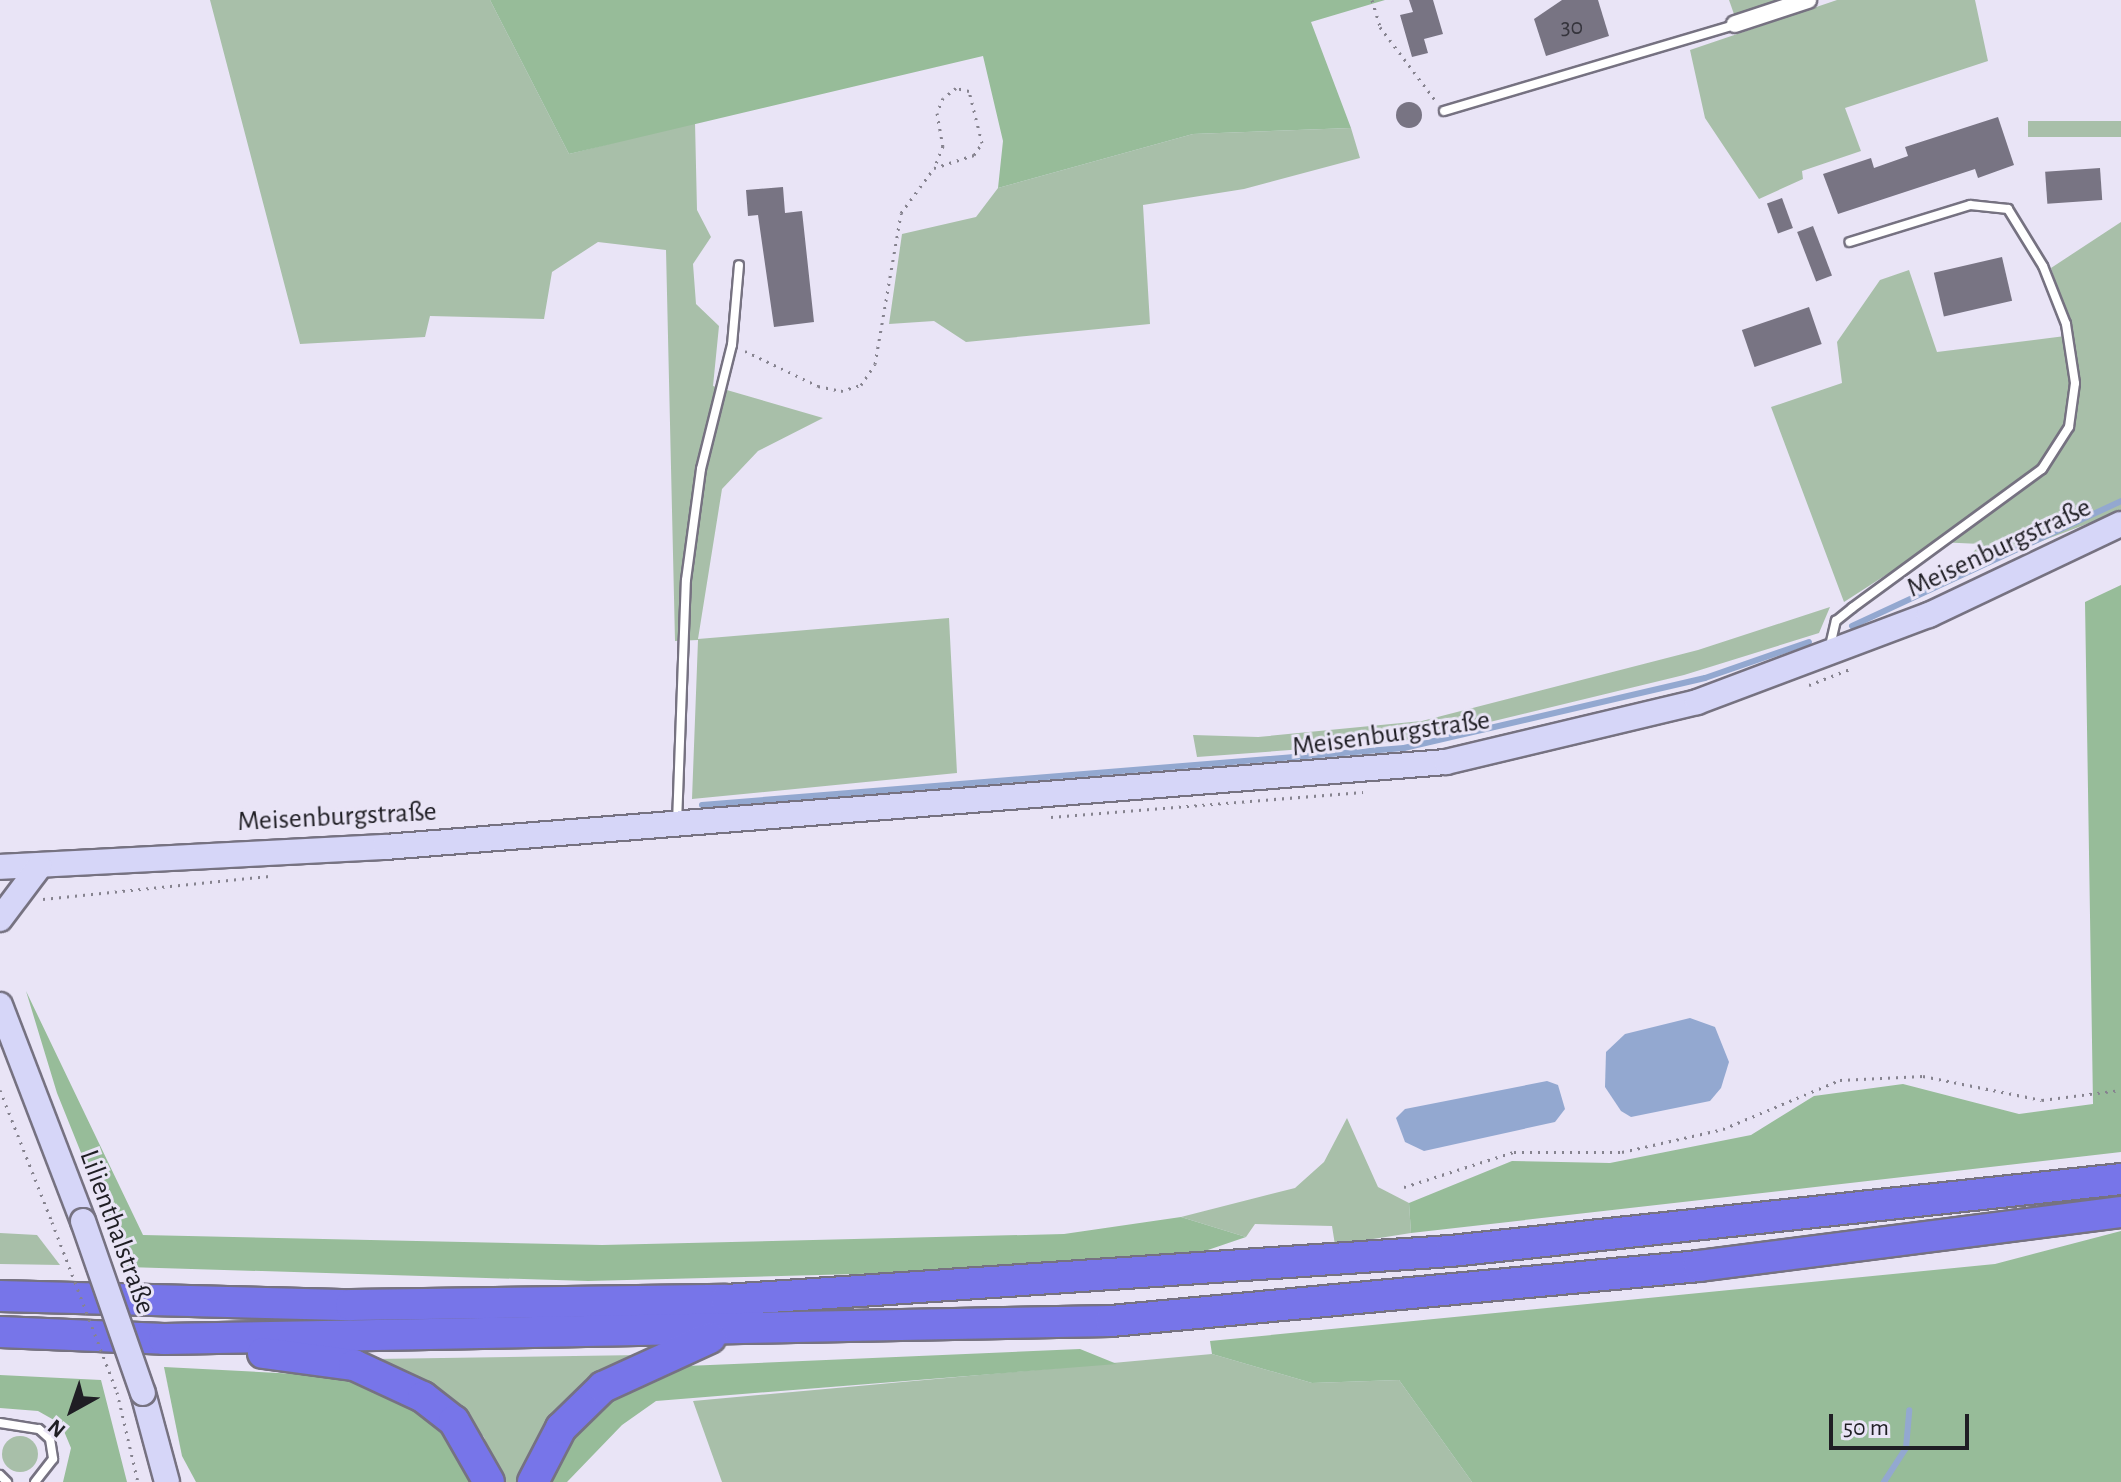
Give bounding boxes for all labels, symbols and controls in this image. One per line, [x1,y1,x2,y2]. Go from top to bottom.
house number: 30 [1561,14,1583,42]
street label: Meisenburgstraße [1902,491,2096,605]
street label: Meisenburgstraße [1290,703,1492,765]
street label: Meisenburgstraße [237,795,437,839]
street label: Lilienthalstraße [72,1145,162,1319]
north arrow [32,1370,112,1450]
scale bar [1833,1398,1973,1448]
text: N [44,1415,70,1442]
text: 50 m [1843,1416,1889,1440]

